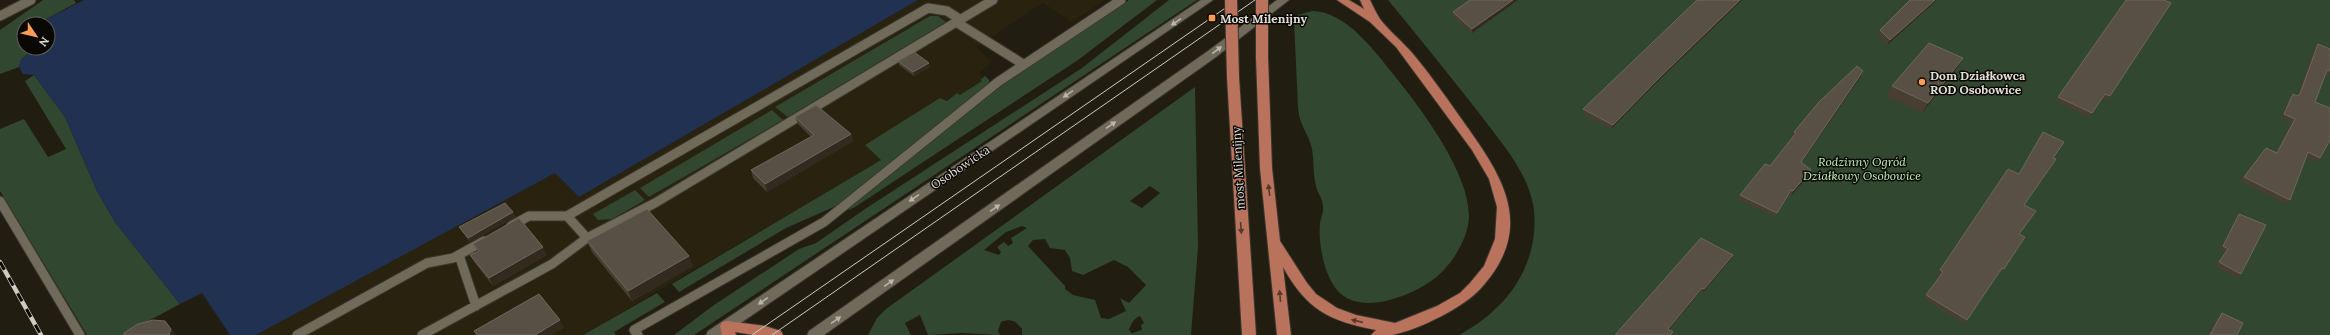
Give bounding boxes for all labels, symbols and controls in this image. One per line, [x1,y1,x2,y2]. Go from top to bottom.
place label: Most Milenijny [1220,11,1307,26]
marker: Most Milenijny [1207,13,1217,23]
north arrow [16,16,56,56]
one-way arrow [1171,18,1181,26]
text: N [36,34,52,50]
one-way arrow [1212,46,1223,54]
place label: Dom Działkowca ROD Osobowice [1930,68,2026,97]
marker: Dom Działkowca ROD Osobowice [1917,77,1927,87]
one-way arrow [1063,90,1073,98]
one-way arrow [1106,121,1117,129]
street label: most Milenijny [1228,126,1248,210]
street label: Osobowicka [928,142,992,192]
park label: Rodzinny Ogród Działkowy Osobowice [1803,154,1921,183]
one-way arrow [1266,183,1272,196]
one-way arrow [909,194,919,202]
one-way arrow [990,204,1000,212]
one-way arrow [1238,222,1245,234]
one-way arrow [884,279,894,287]
one-way arrow [1277,290,1283,302]
one-way arrow [757,297,768,305]
one-way arrow [830,316,841,324]
one-way arrow [1350,318,1362,324]

